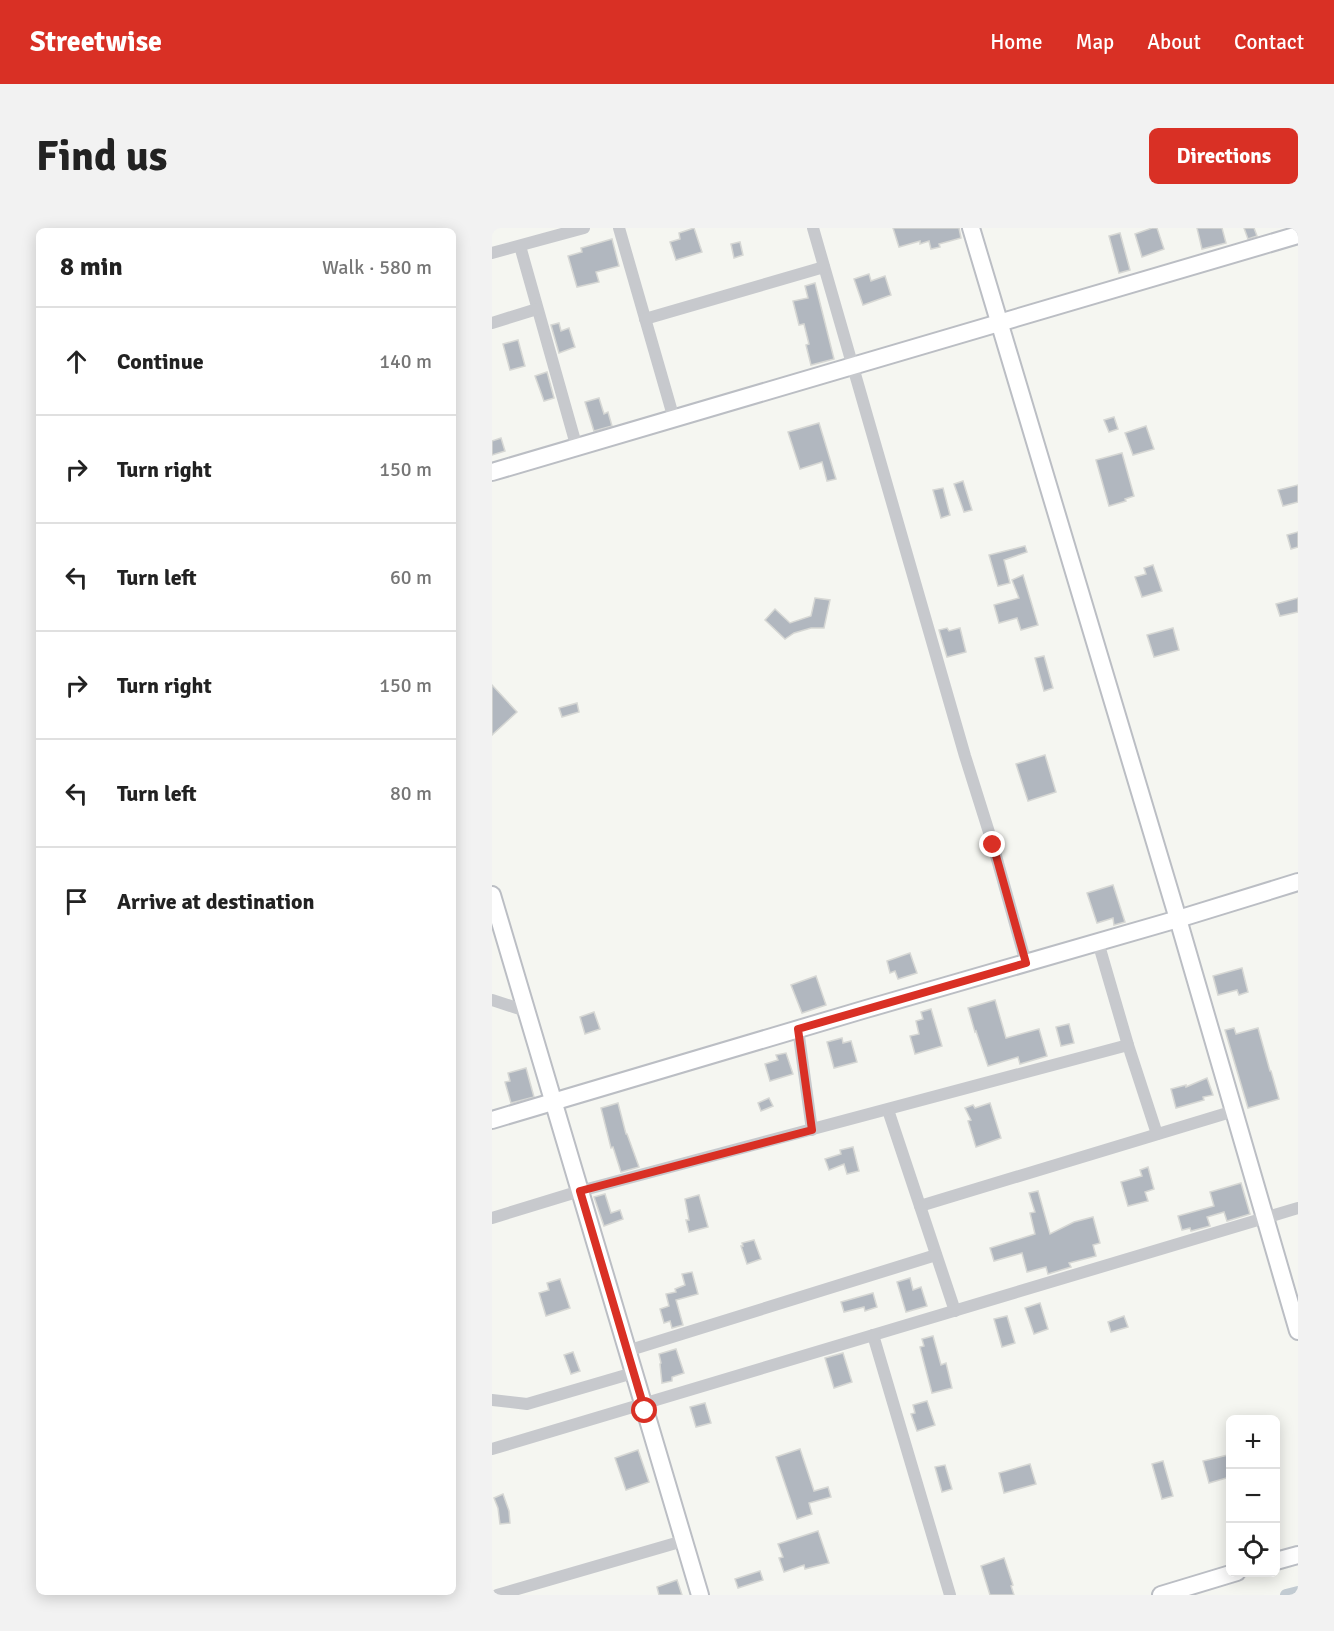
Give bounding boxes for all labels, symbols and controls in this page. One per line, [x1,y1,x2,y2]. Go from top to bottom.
text: Streetwise [30,25,162,59]
text: Home [990,29,1043,55]
text: Map [1076,29,1114,55]
text: About [1147,29,1201,55]
text: Contact [1234,29,1304,55]
button: Directions [1149,128,1298,184]
text: Find us [36,131,167,182]
text: 8 min [60,251,123,283]
text: Walk · 580 m [322,255,432,280]
icon: ahead [60,345,93,378]
text: Continue [117,348,204,375]
text: 140 m [379,349,432,374]
icon: right [60,453,93,486]
text: Turn right [117,456,212,483]
text: 150 m [379,457,432,482]
icon: left [60,561,93,594]
text: Turn left [117,564,197,591]
text: 60 m [390,565,432,590]
icon: right [60,669,93,702]
text: Turn right [117,672,212,699]
text: 150 m [379,673,432,698]
icon: left [60,777,93,810]
text: Turn left [117,780,197,807]
text: 80 m [390,781,432,806]
route end [979,831,1005,857]
icon: arrive [60,885,93,918]
text: Arrive at destination [117,888,314,915]
route start [631,1397,657,1423]
map controls [1226,1415,1280,1577]
button: + [1226,1415,1280,1469]
button: − [1226,1469,1280,1523]
button: locate [1226,1523,1280,1577]

